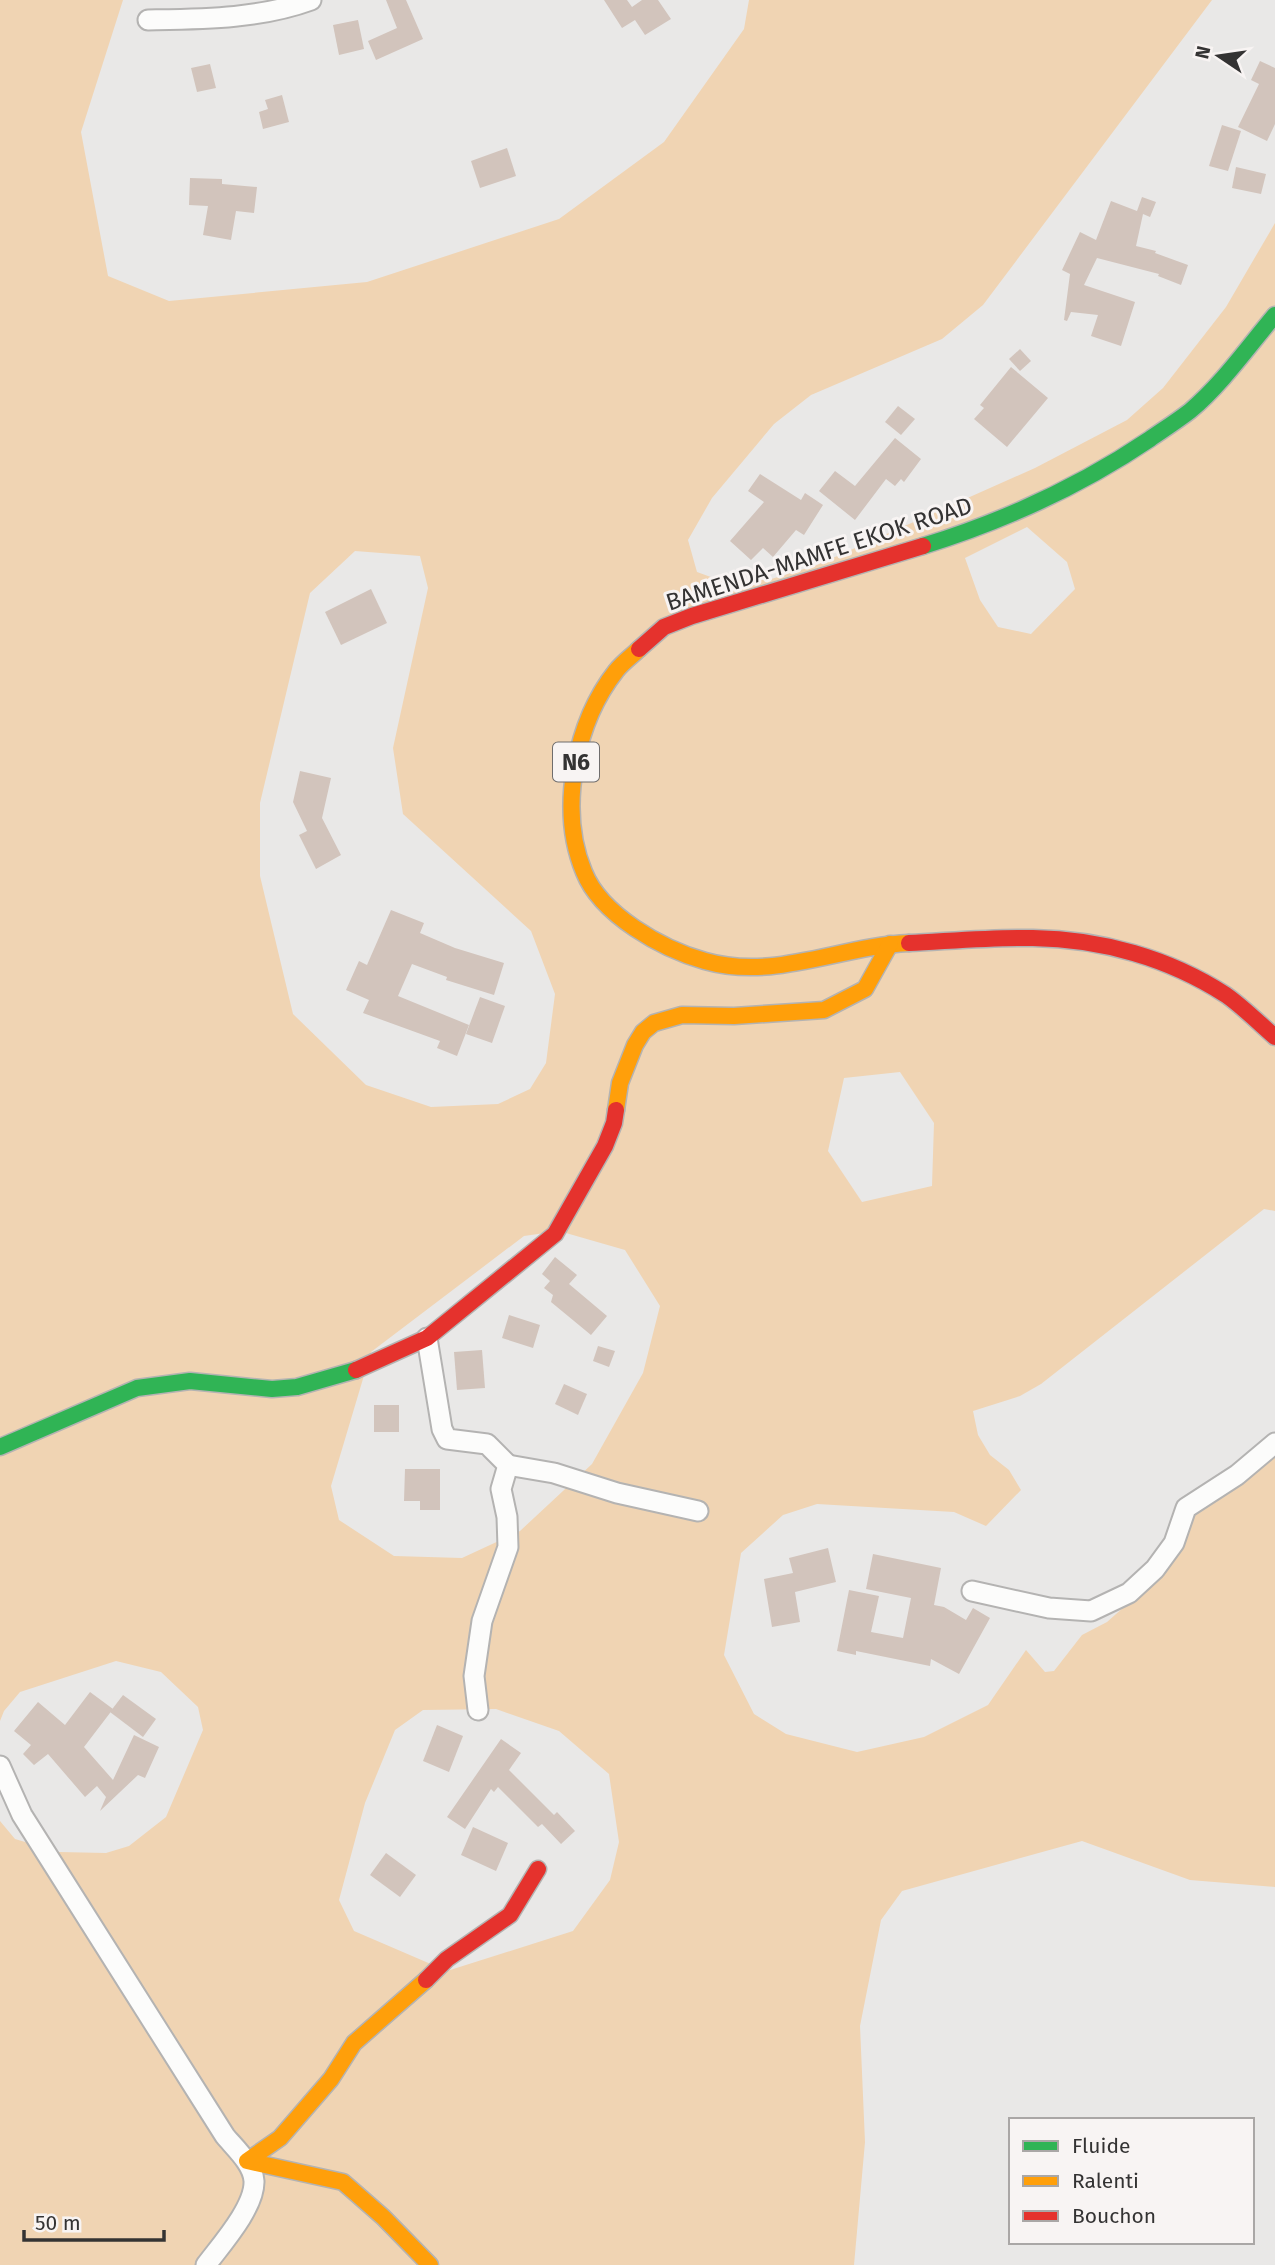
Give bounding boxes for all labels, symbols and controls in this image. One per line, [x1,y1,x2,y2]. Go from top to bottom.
north arrow [1184,21,1254,91]
text: N [1190,44,1216,61]
street label: BAMENDA-MAMFE EKOK ROAD [662,491,976,617]
road number: N6 [553,742,599,782]
legend [1009,2118,1254,2244]
text: Fluide [1072,2133,1130,2159]
text: Ralenti [1072,2168,1139,2194]
scale bar [24,2198,164,2242]
text: Bouchon [1072,2203,1156,2229]
text: 50 m [35,2210,81,2236]

